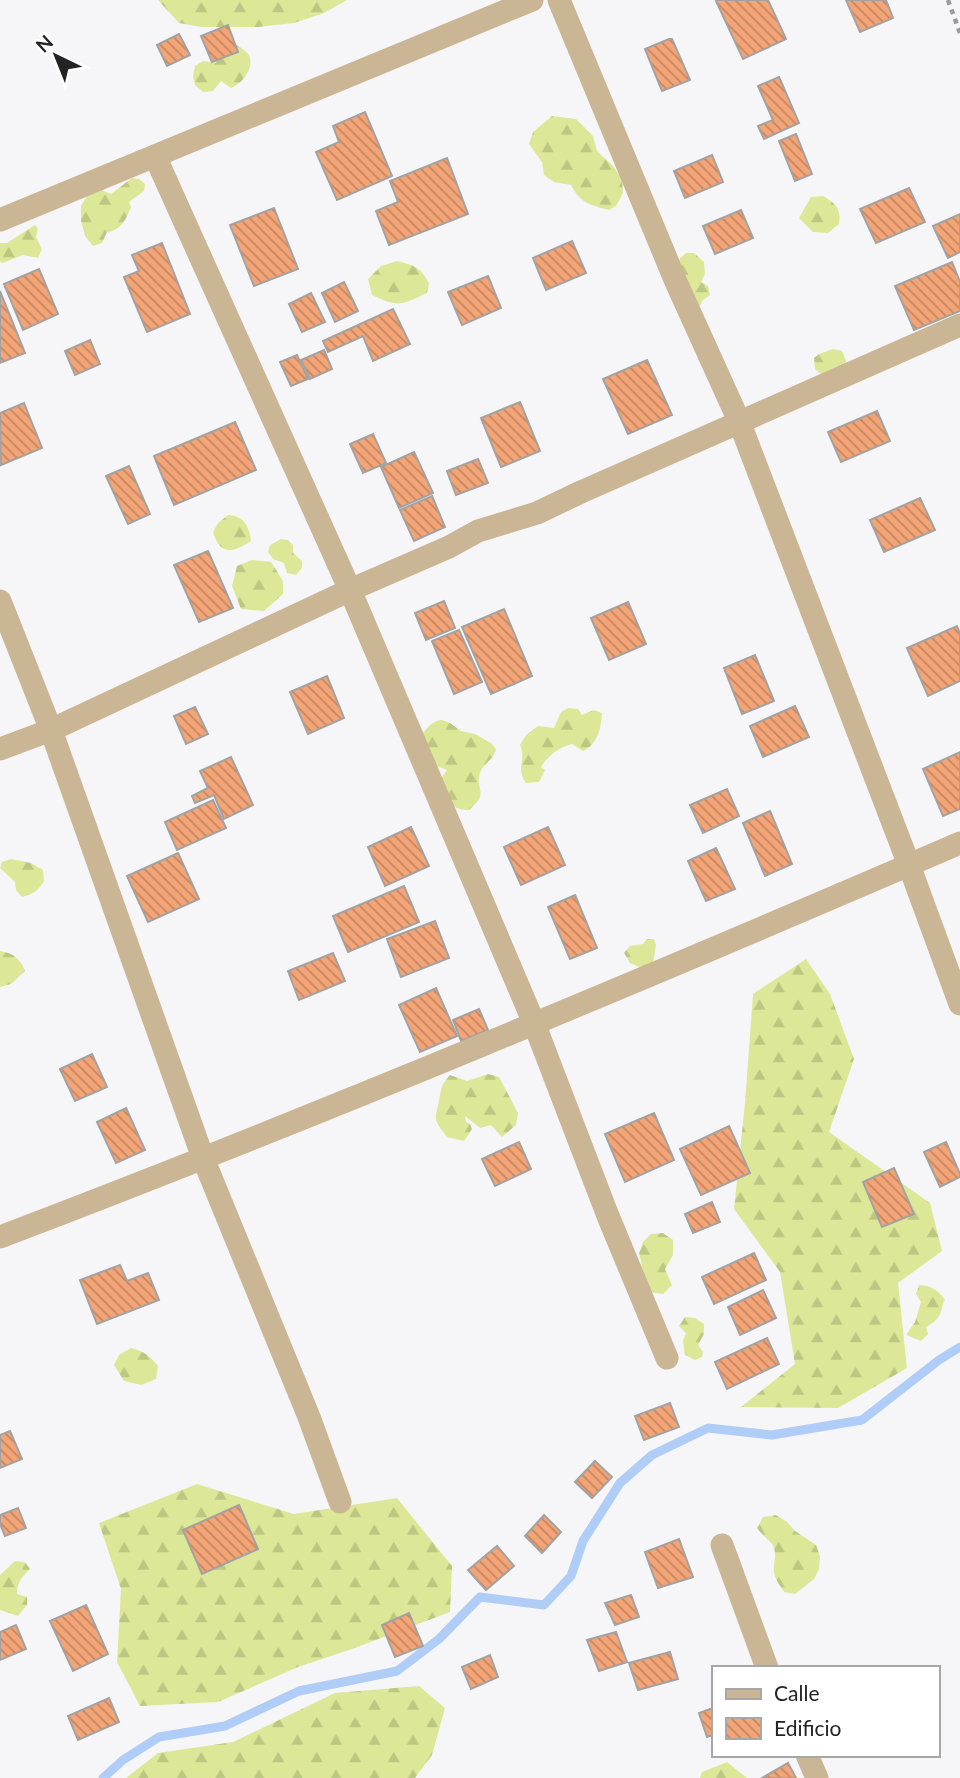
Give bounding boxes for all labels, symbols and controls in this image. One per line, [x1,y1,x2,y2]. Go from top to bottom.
north arrow [21,21,91,91]
text: N [31,30,57,57]
legend [712,1666,939,1757]
text: Calle [774,1680,819,1705]
text: Edificio [774,1715,842,1740]

